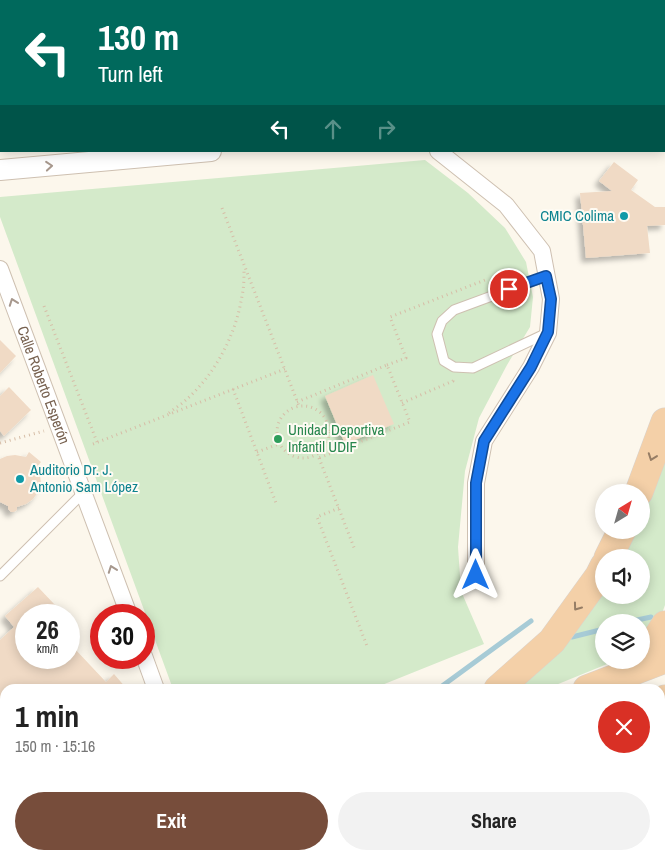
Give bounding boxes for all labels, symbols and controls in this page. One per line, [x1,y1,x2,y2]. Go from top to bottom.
text: 130 m [98,14,179,61]
icon: left [15,20,80,85]
text: Turn left [98,59,163,89]
icon: left [266,115,294,143]
icon: ahead [319,115,347,143]
icon: right [372,115,400,143]
one-way arrow [45,161,53,172]
place label: CMIC Colima [540,205,614,226]
marker: CMIC Colima [618,210,630,222]
pin [488,268,530,310]
icon: arrive [495,275,523,303]
one-way arrow [8,298,19,307]
street label: Calle Roberto Esperón [12,323,75,447]
place label: Unidad Deportiva Infantil UDIF [288,419,385,457]
marker: Unidad Deportiva Infantil UDIF [272,433,284,445]
one-way arrow [648,452,658,461]
place label: Auditorio Dr. J. Antonio Sam López [29,459,138,497]
marker: Auditorio Dr. J. Antonio Sam López [14,473,26,485]
north arrow [595,484,650,539]
map controls [595,484,650,669]
position arrow [449,548,501,600]
button: sound [595,549,650,604]
one-way arrow [108,565,118,574]
one-way arrow [574,601,583,610]
speed limit sign: 30 [90,604,155,669]
text: 26 [36,613,59,647]
button: layers [595,614,650,669]
text: km/h [37,641,58,657]
text: 1 min [15,696,79,736]
button: close [598,701,650,753]
text: 150 m · 15:16 [15,735,95,757]
button: Exit [15,792,328,850]
button: Share [338,792,650,850]

